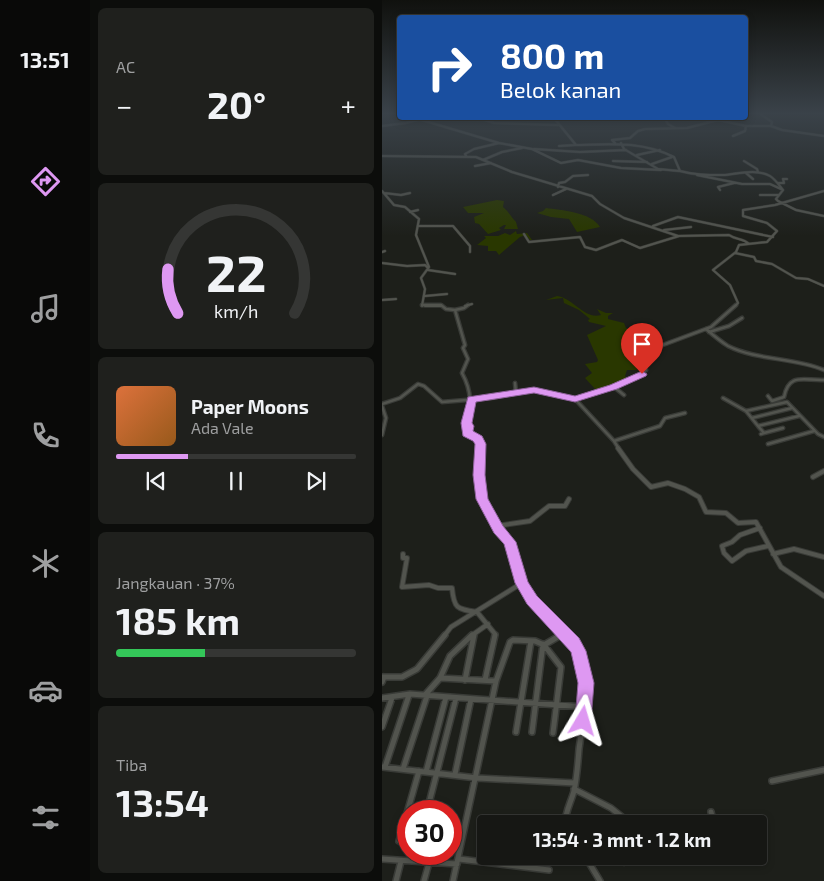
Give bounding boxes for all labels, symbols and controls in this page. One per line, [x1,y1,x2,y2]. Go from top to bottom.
text: 800 m [500,34,604,76]
icon: right [417,35,482,100]
text: 13:51 [20,46,70,72]
text: AC [116,57,135,76]
text: Belok kanan [500,76,621,102]
text: 20° [207,81,266,127]
text: − [116,88,132,122]
text: + [341,88,356,122]
icon: directions [28,164,63,199]
text: 22 [206,240,266,302]
icon: music [28,291,63,326]
text: km/h [214,300,258,322]
pin [621,323,663,374]
icon: arrive [628,330,656,358]
text: Paper Moons [191,395,309,418]
icon: phone [28,418,63,453]
text: Ada Vale [191,418,254,437]
icon: previous [142,467,170,495]
icon: pause [222,467,250,495]
icon: next [302,467,330,495]
icon: climate [28,546,63,581]
text: Jangkauan · 37% [116,573,235,592]
text: 185 km [116,597,240,643]
icon: car [28,673,63,708]
position arrow [556,694,608,746]
text: Tiba [116,755,147,774]
text: 13:54 [116,779,209,825]
icon: filters [28,800,63,835]
speed limit sign: 30 [397,800,462,865]
text: 13:54 · 3 mnt · 1.2 km [533,828,711,851]

